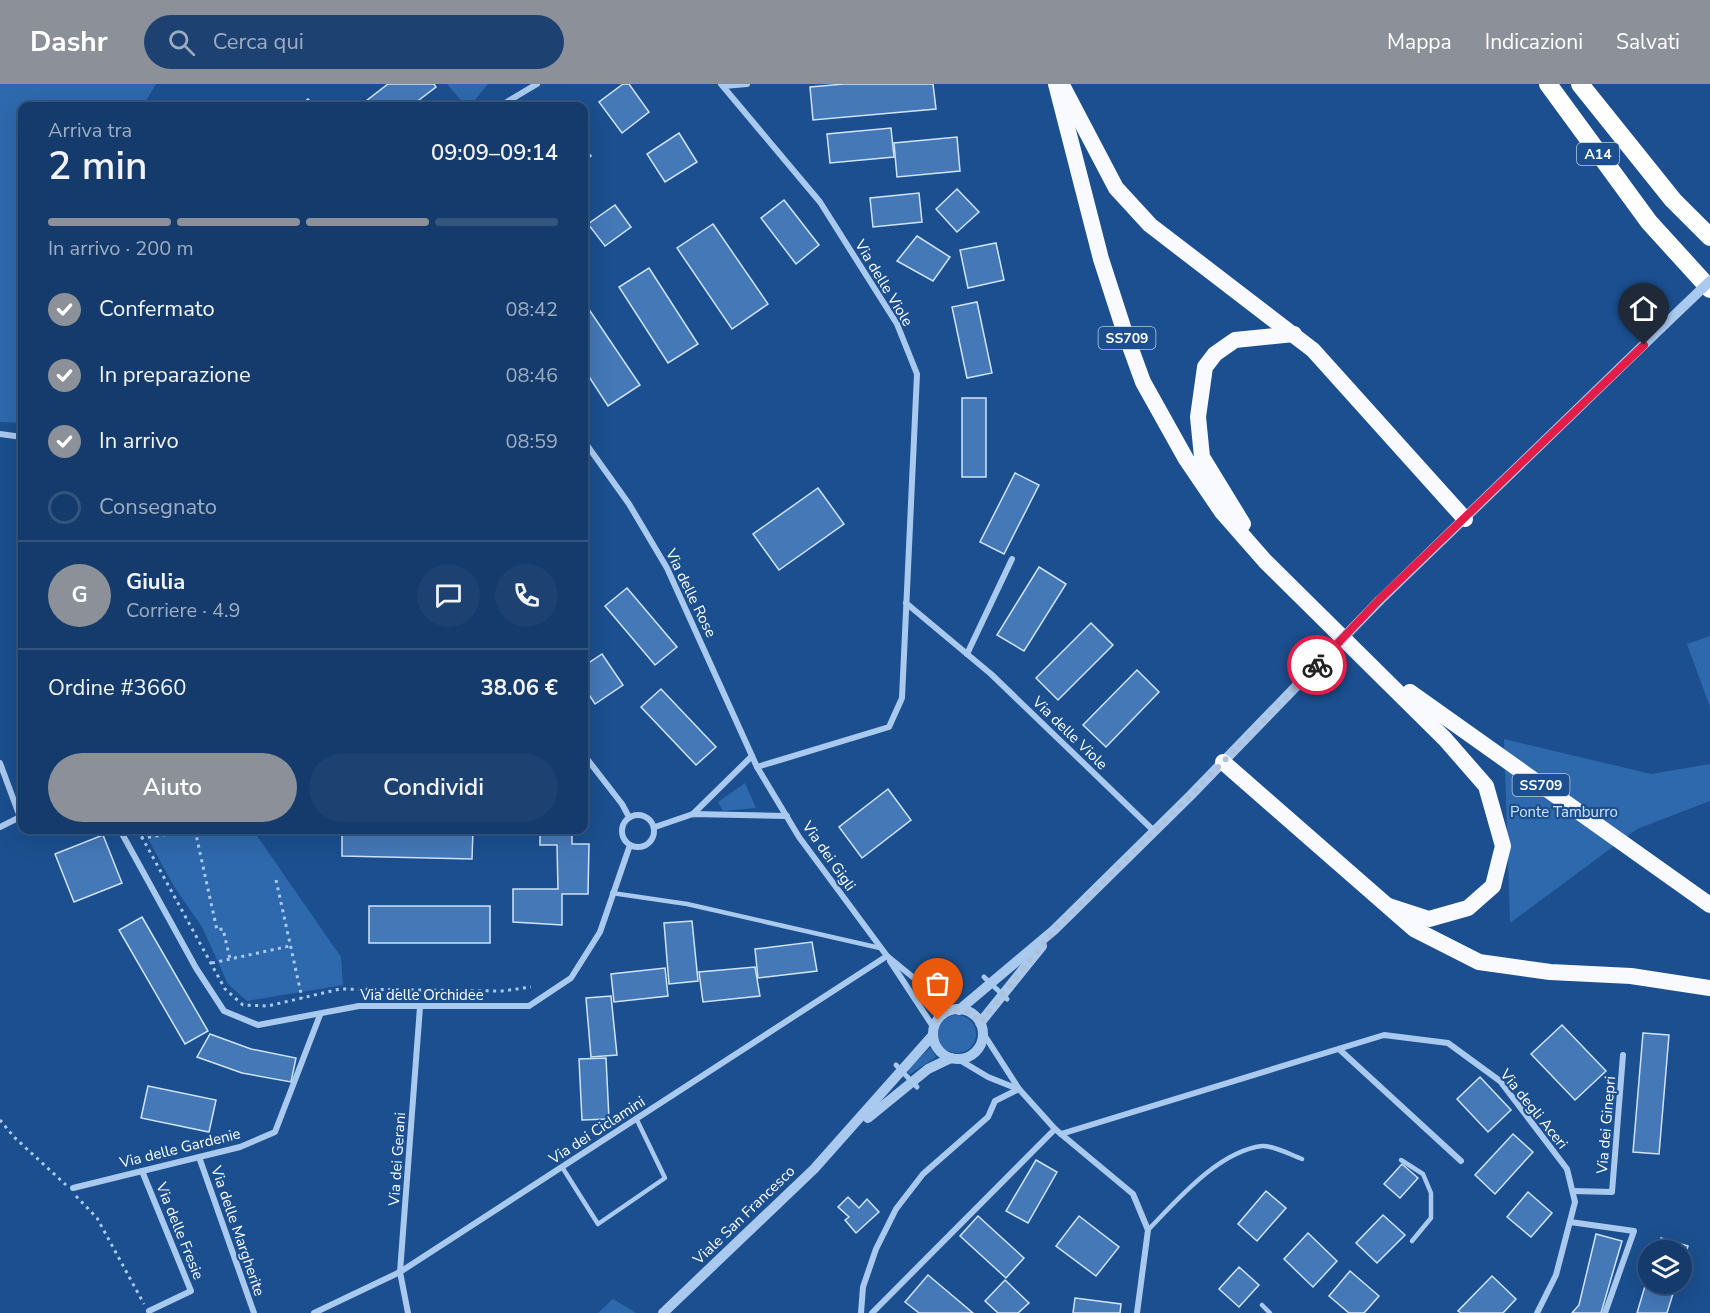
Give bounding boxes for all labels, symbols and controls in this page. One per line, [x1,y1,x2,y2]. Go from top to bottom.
search box [144,15,564,69]
text: Dashr [30,23,108,61]
icon: search [165,26,198,59]
text: Cerca qui [213,27,304,57]
text: Mappa [1387,28,1452,56]
text: Indicazioni [1485,28,1583,56]
text: Salvati [1616,28,1680,56]
text: Arriva tra [48,117,132,144]
text: 09:09–09:14 [431,138,558,168]
text: 2 min [48,140,147,193]
road number: A14 [1577,143,1619,165]
text: In arrivo · 200 m [48,235,194,262]
street label: Via delle Viole [850,235,918,330]
pin [1618,283,1669,345]
icon: home [1627,292,1660,325]
icon: check [48,293,81,326]
text: Confermato [99,294,215,324]
text: 08:42 [505,296,558,323]
road number: SS709 [1098,327,1156,349]
icon: check [48,359,81,392]
text: In preparazione [99,360,251,390]
text: 08:46 [505,362,558,389]
icon: check [48,425,81,458]
text: In arrivo [99,426,179,456]
text: 08:59 [505,428,558,455]
text: Consegnato [99,492,217,522]
street label: Via delle Rose [660,544,721,641]
button: chat [417,564,480,627]
button: phone [495,564,558,627]
text: Giulia [126,567,185,597]
text: G [71,580,88,610]
text: Corriere · 4.9 [126,597,241,624]
courier [1287,635,1347,695]
icon: bike [1301,649,1334,682]
text: Ordine #3660 [48,673,186,703]
text: 38.06 € [481,673,558,703]
street label: Via delle Viole [1027,691,1112,774]
button: Aiuto [48,753,297,822]
button: Condividi [309,753,558,822]
road number: SS709 [1512,774,1570,796]
park label: Ponte Tamburro [1510,802,1618,822]
street label: Via dei Gigli [797,816,860,895]
pin [912,958,963,1020]
icon: bag [921,967,954,1000]
street label: Via delle Orchidee [359,985,484,1005]
street label: Via degli Aceri [1495,1064,1572,1153]
street label: Via dei Ginepri [1592,1075,1620,1176]
street label: Via dei Ciclamini [544,1091,649,1169]
street label: Via dei Gerani [384,1112,410,1207]
street label: Via delle Gardenie [117,1123,242,1173]
street label: Viale San Francesco [688,1161,799,1270]
street label: Via delle Margherite [206,1162,270,1299]
street label: Via delle Fresie [151,1179,209,1283]
map controls [1638,1240,1692,1294]
button: layers [1638,1240,1692,1294]

